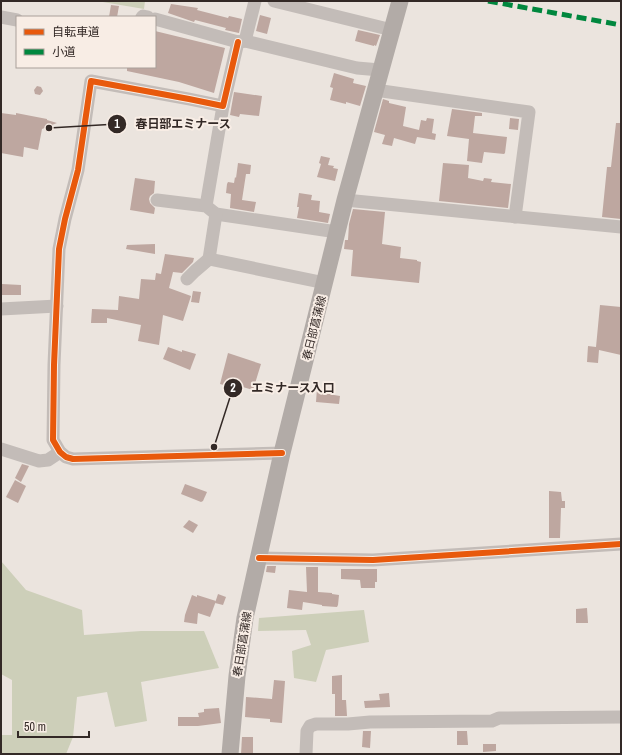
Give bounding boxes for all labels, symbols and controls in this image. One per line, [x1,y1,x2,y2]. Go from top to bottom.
legend [16,16,156,68]
text: 自転車道 [52,24,100,40]
text: 小道 [52,44,76,60]
callout: 春日部エミナース [107,112,239,136]
text: 1 [114,116,120,132]
text: 春日部エミナース [135,116,231,132]
street label: 春日部菖蒲線 [299,294,329,362]
callout: エミナース入口 [223,376,343,400]
text: 2 [230,380,236,396]
text: エミナース入口 [251,380,335,396]
street label: 春日部菖蒲線 [230,610,254,678]
scale bar [18,713,89,739]
text: 50 m [24,719,46,735]

